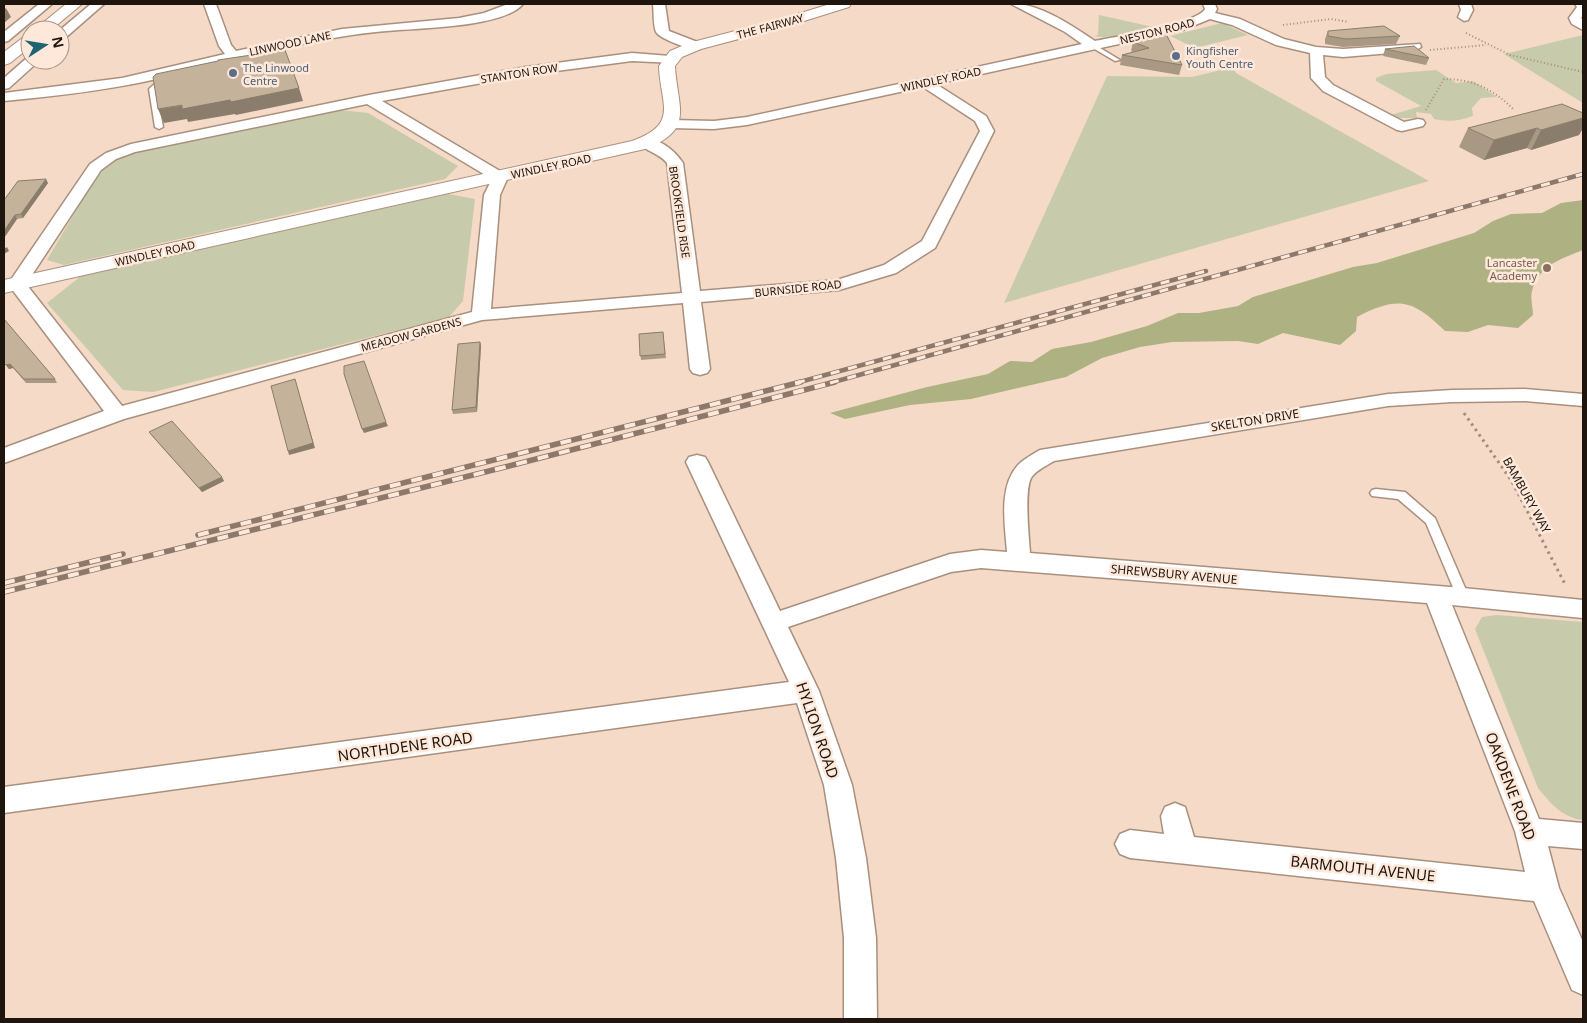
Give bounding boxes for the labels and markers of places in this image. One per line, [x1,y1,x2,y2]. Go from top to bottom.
place label: Kingfisher Youth Centre [1186,43,1253,71]
marker: Kingfisher Youth Centre [1170,50,1182,62]
place label: The Linwood Centre [243,60,309,88]
marker: The Linwood Centre [227,67,239,79]
place label: Lancaster Academy [1487,255,1537,283]
marker: Lancaster Academy [1541,262,1553,274]

